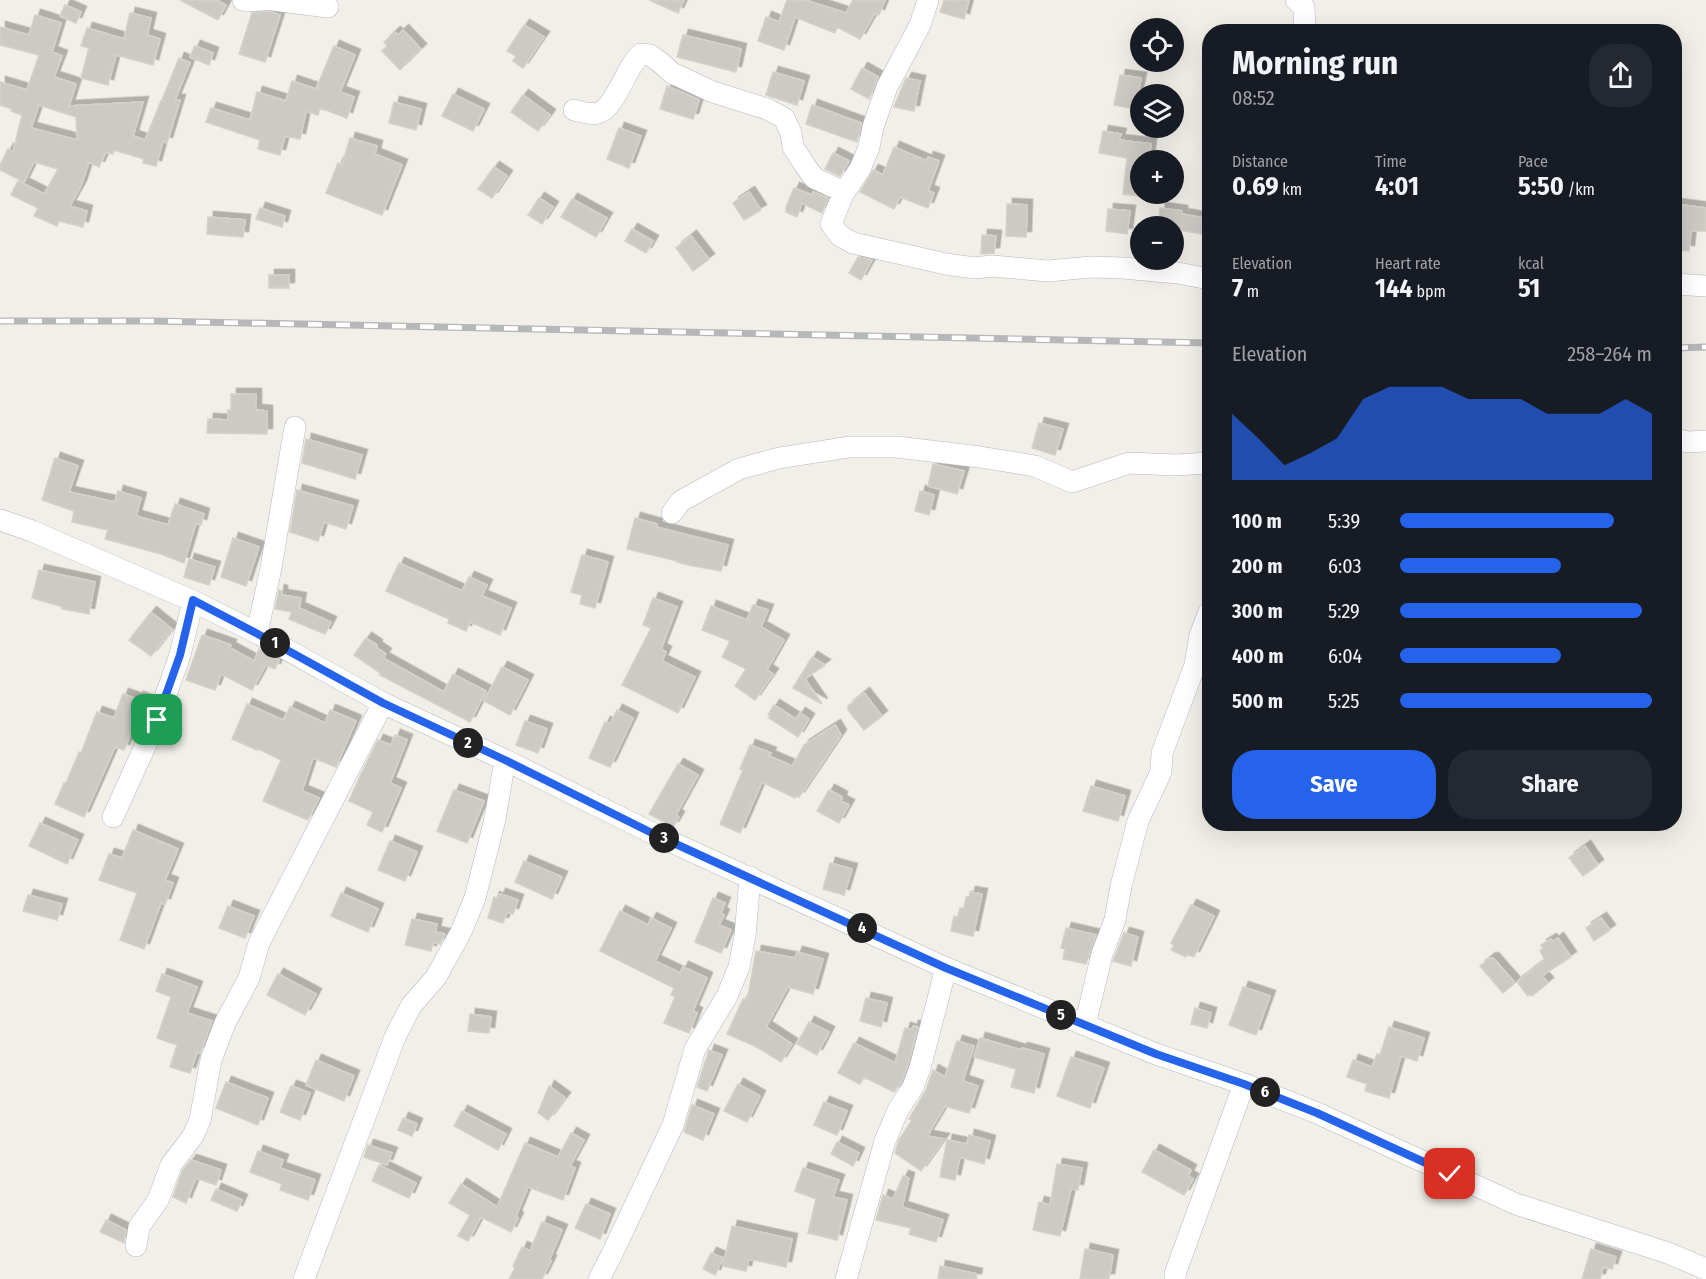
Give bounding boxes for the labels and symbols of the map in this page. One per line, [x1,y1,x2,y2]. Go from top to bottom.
pin: 1 [260,628,290,658]
pin [131,694,182,745]
pin: 2 [453,728,483,758]
pin: 3 [649,823,679,853]
pin: 4 [847,913,877,943]
pin: 5 [1046,1000,1076,1030]
pin: 6 [1250,1077,1280,1107]
pin [1424,1148,1475,1199]

